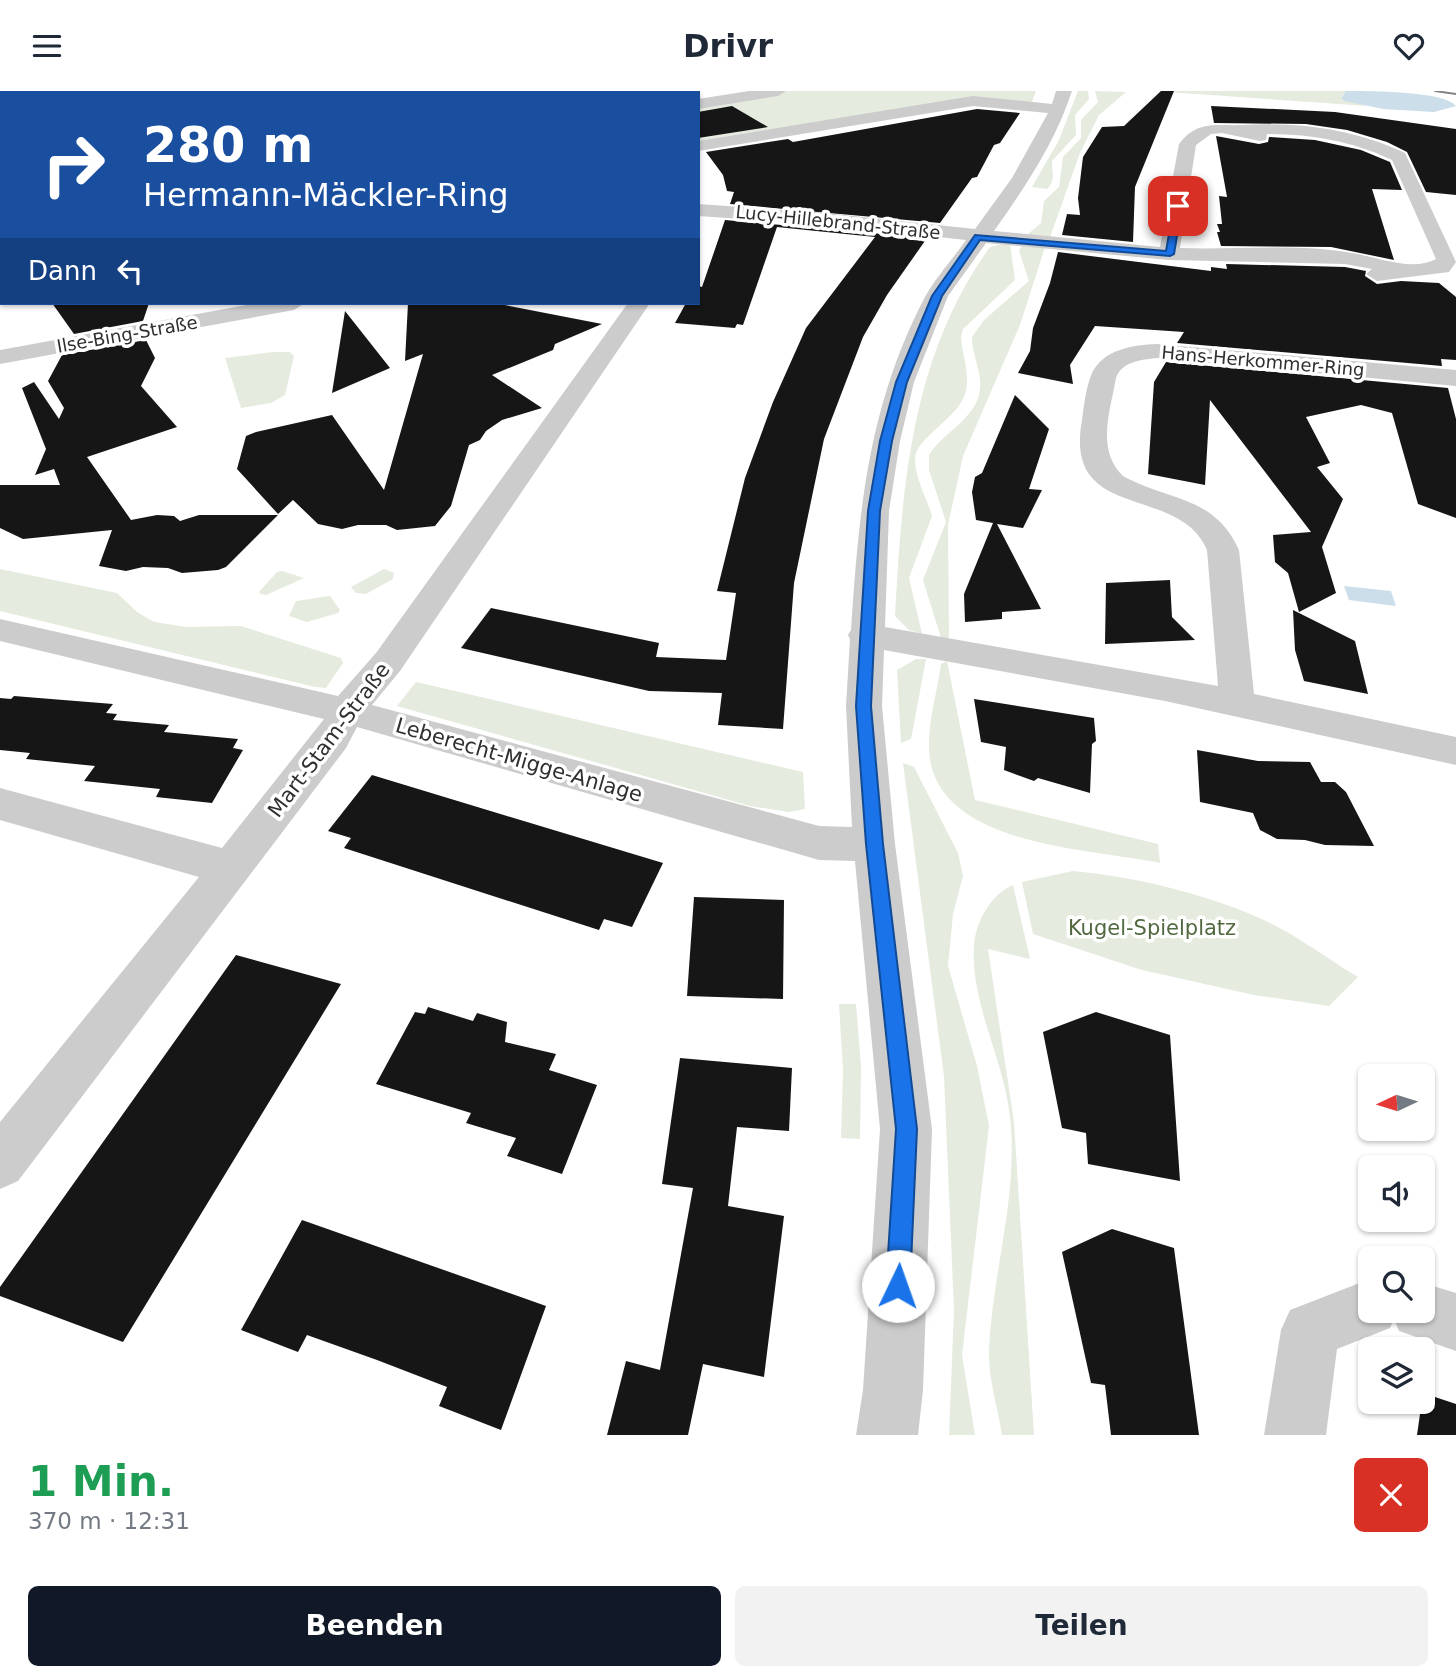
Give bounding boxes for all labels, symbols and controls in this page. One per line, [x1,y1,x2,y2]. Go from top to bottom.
icon: menu [28,27,66,65]
text: Drivr [683,27,773,65]
icon: heart [1390,27,1428,65]
text: 280 m [143,117,313,174]
icon: right [28,119,119,210]
text: Hermann-Mäckler-Ring [143,176,509,214]
pin [1148,176,1208,236]
icon: arrive [1159,187,1197,225]
street label: Lucy-Hillebrand-Straße [734,201,942,243]
icon: left [111,252,149,290]
text: Dann [28,256,97,286]
street label: Ilse-Bing-Straße [55,311,199,357]
street label: Hans-Herkommer-Ring [1161,342,1365,380]
street label: Mart-Stam-Straße [263,658,395,822]
street label: Leberecht-Migge-Anlage [393,713,645,807]
park label: Kugel-Spielplatz [1068,916,1236,940]
north arrow [1358,1064,1435,1141]
map controls [1358,1064,1435,1414]
button: sound [1358,1155,1435,1232]
button: search [1358,1246,1435,1323]
position arrow [861,1249,935,1323]
button: layers [1358,1337,1435,1414]
text: 1 Min. [28,1457,174,1506]
button: close [1354,1458,1428,1532]
text: 370 m · 12:31 [28,1508,190,1534]
button: Beenden [28,1586,721,1666]
button: Teilen [735,1586,1428,1666]

